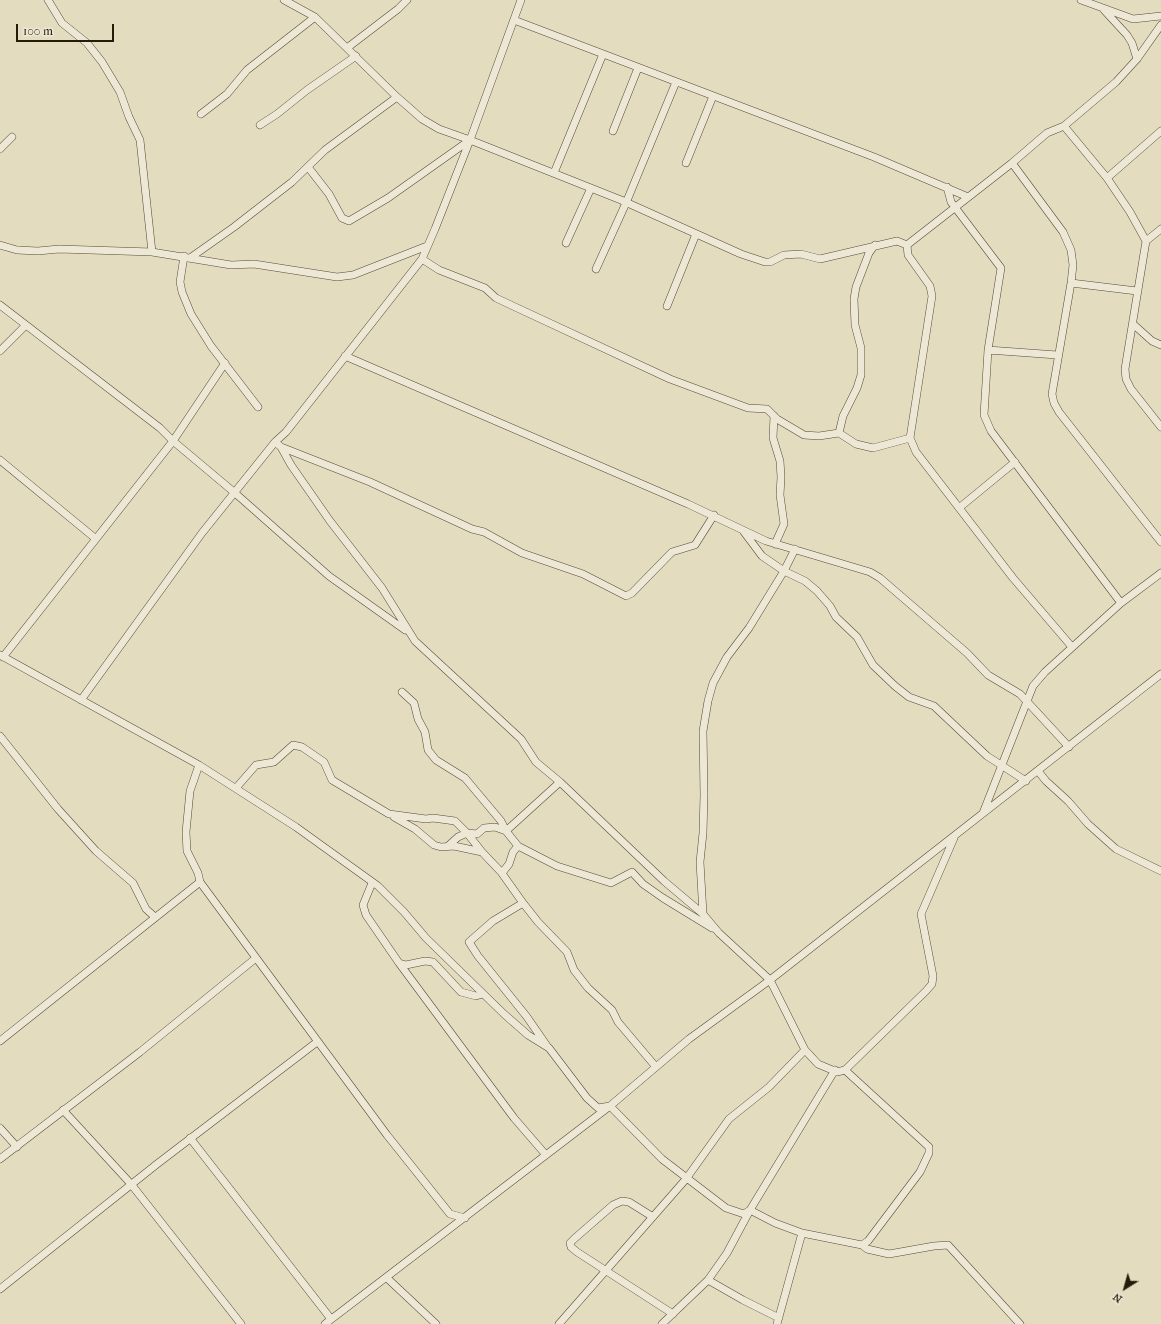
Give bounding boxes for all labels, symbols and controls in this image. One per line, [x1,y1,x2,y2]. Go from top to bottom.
scale bar [18,16,116,42]
text: 100 m [23,24,53,38]
north arrow [1105,1268,1145,1308]
text: N [1110,1290,1125,1306]

